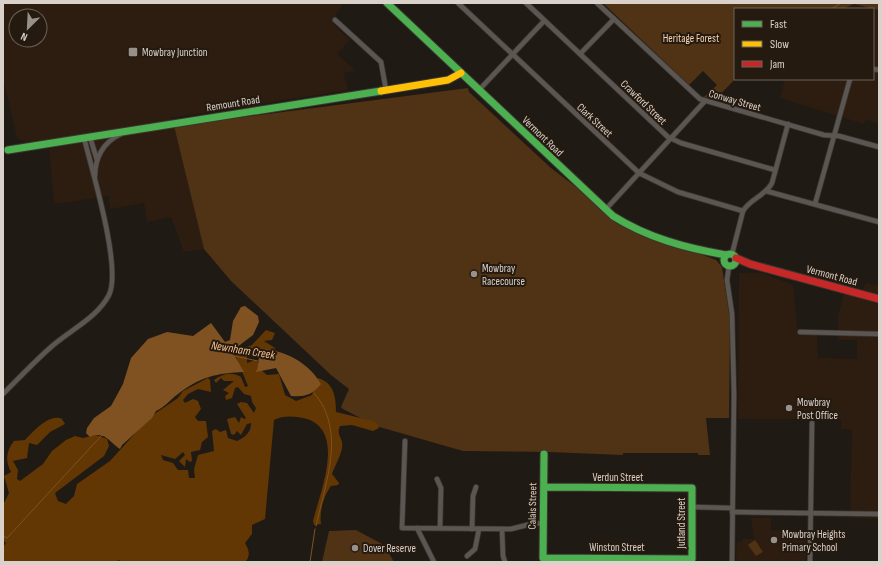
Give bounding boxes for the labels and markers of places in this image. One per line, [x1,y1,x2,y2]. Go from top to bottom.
marker: Mowbray Junction [127,46,139,58]
place label: Mowbray Junction [142,46,208,59]
place label: Mowbray Racecourse [482,262,525,288]
marker: Mowbray Racecourse [469,269,479,279]
place label: Mowbray Post Office [797,396,838,422]
marker: Mowbray Post Office [784,403,794,413]
place label: Mowbray Heights Primary School [782,528,845,554]
marker: Mowbray Heights Primary School [769,535,779,545]
place label: Dover Reserve [363,542,416,555]
marker: Dover Reserve [350,543,360,553]

